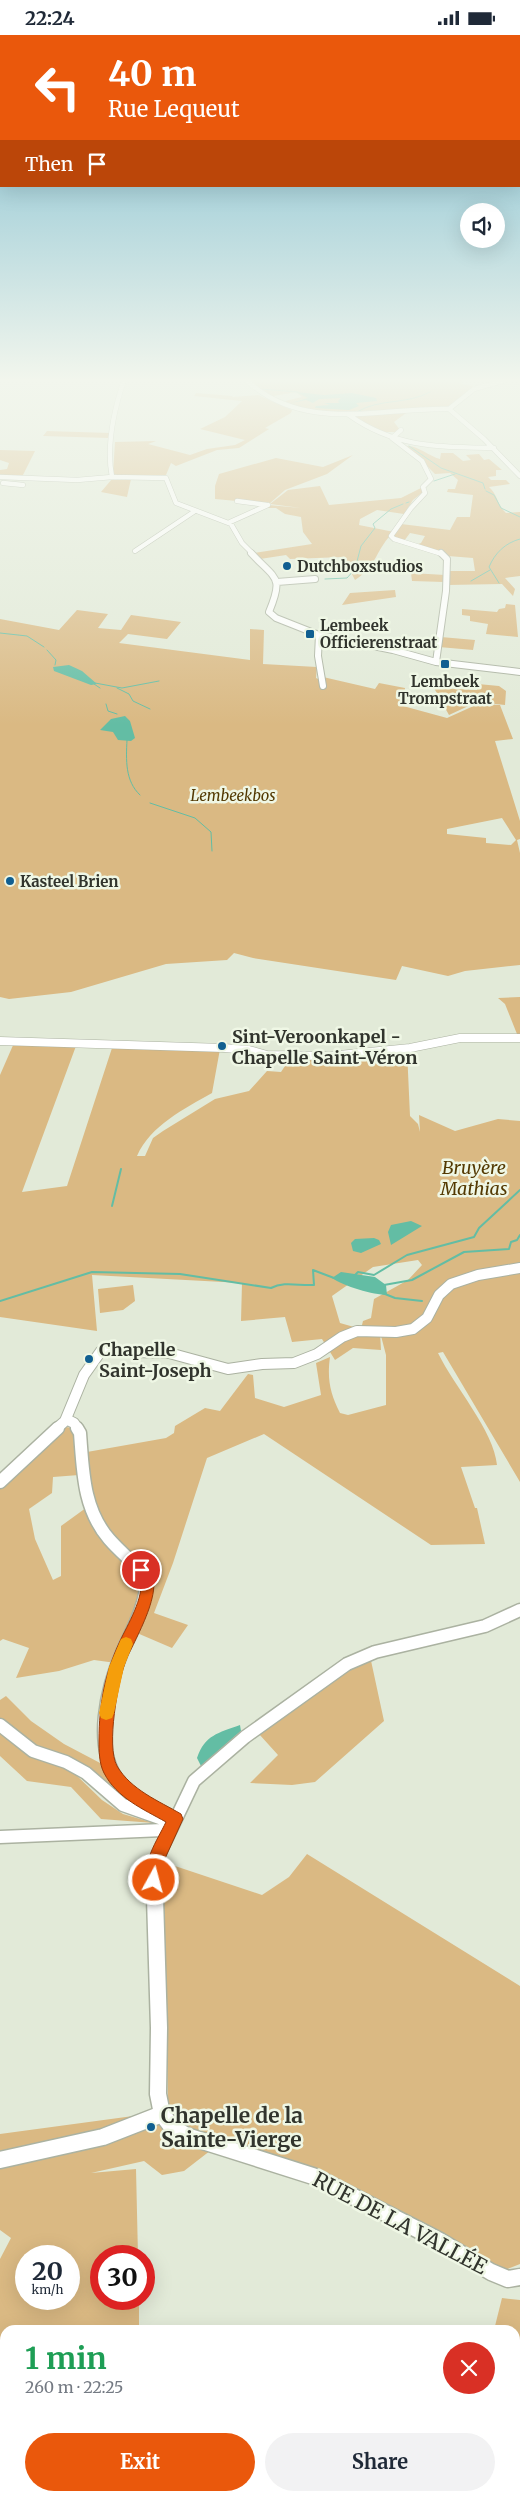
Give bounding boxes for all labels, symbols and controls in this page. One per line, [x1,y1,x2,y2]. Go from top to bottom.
text: 22:24 [25,6,75,30]
text: 40 m [108,52,196,96]
icon: left [25,55,90,120]
text: Rue Lequeut [108,95,239,123]
icon: arrive [83,150,111,178]
text: Then [25,152,73,176]
map controls [460,203,505,248]
button: sound [460,203,505,248]
place label: Dutchboxstudios [297,557,423,576]
marker: Dutchboxstudios [281,560,293,572]
place label: Lembeek Officierenstraat [320,616,437,652]
marker: Lembeek Officierenstraat [304,628,316,640]
marker: Lembeek Trompstraat [439,658,451,670]
place label: Lembeek Trompstraat [398,672,492,708]
park label: Lembeekbos [190,786,276,805]
place label: Kasteel Brien [20,872,118,891]
marker: Kasteel Brien [4,875,16,887]
place label: Sint-Veroonkapel - Chapelle Saint-Véron [232,1025,417,1069]
marker: Sint-Veroonkapel - Chapelle Saint-Véron [216,1040,228,1052]
park label: Bruyère Mathias [439,1156,508,1200]
place label: Chapelle Saint-Joseph [99,1338,212,1382]
marker: Chapelle Saint-Joseph [83,1353,95,1365]
pin [120,1549,162,1591]
icon: arrive [127,1556,155,1584]
position arrow [127,1853,179,1905]
place label: Chapelle de la Sainte-Vierge [161,2102,303,2153]
marker: Chapelle de la Sainte-Vierge [145,2121,157,2133]
street label: RUE DE LA VALLÉE [308,2165,493,2281]
speed limit sign: 30 [90,2245,155,2310]
text: 20 [32,2255,63,2287]
text: km/h [32,2282,63,2297]
text: 1 min [25,2339,107,2377]
button: close [443,2342,495,2394]
text: 260 m · 22:25 [25,2377,123,2397]
button: Exit [25,2433,255,2491]
button: Share [265,2433,495,2491]

